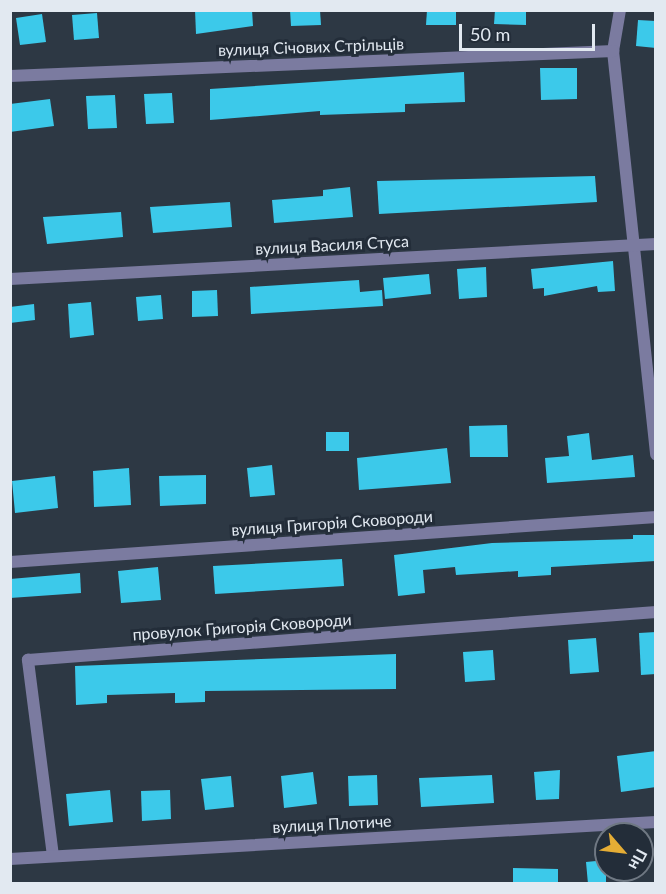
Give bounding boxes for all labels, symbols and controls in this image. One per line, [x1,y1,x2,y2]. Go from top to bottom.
scale bar [462,12,598,50]
text: 50 m [470,23,510,45]
street label: вулиця Січових Стрільців [218,34,404,60]
street label: вулиця Василя Стуса [255,231,409,259]
street label: вулиця Григорія Сковороди [231,506,433,540]
street label: провулок Григорія Сковороди [132,610,352,644]
street label: вулиця Плотиче [272,811,392,837]
north arrow [594,822,654,882]
text: Пн [625,846,652,873]

